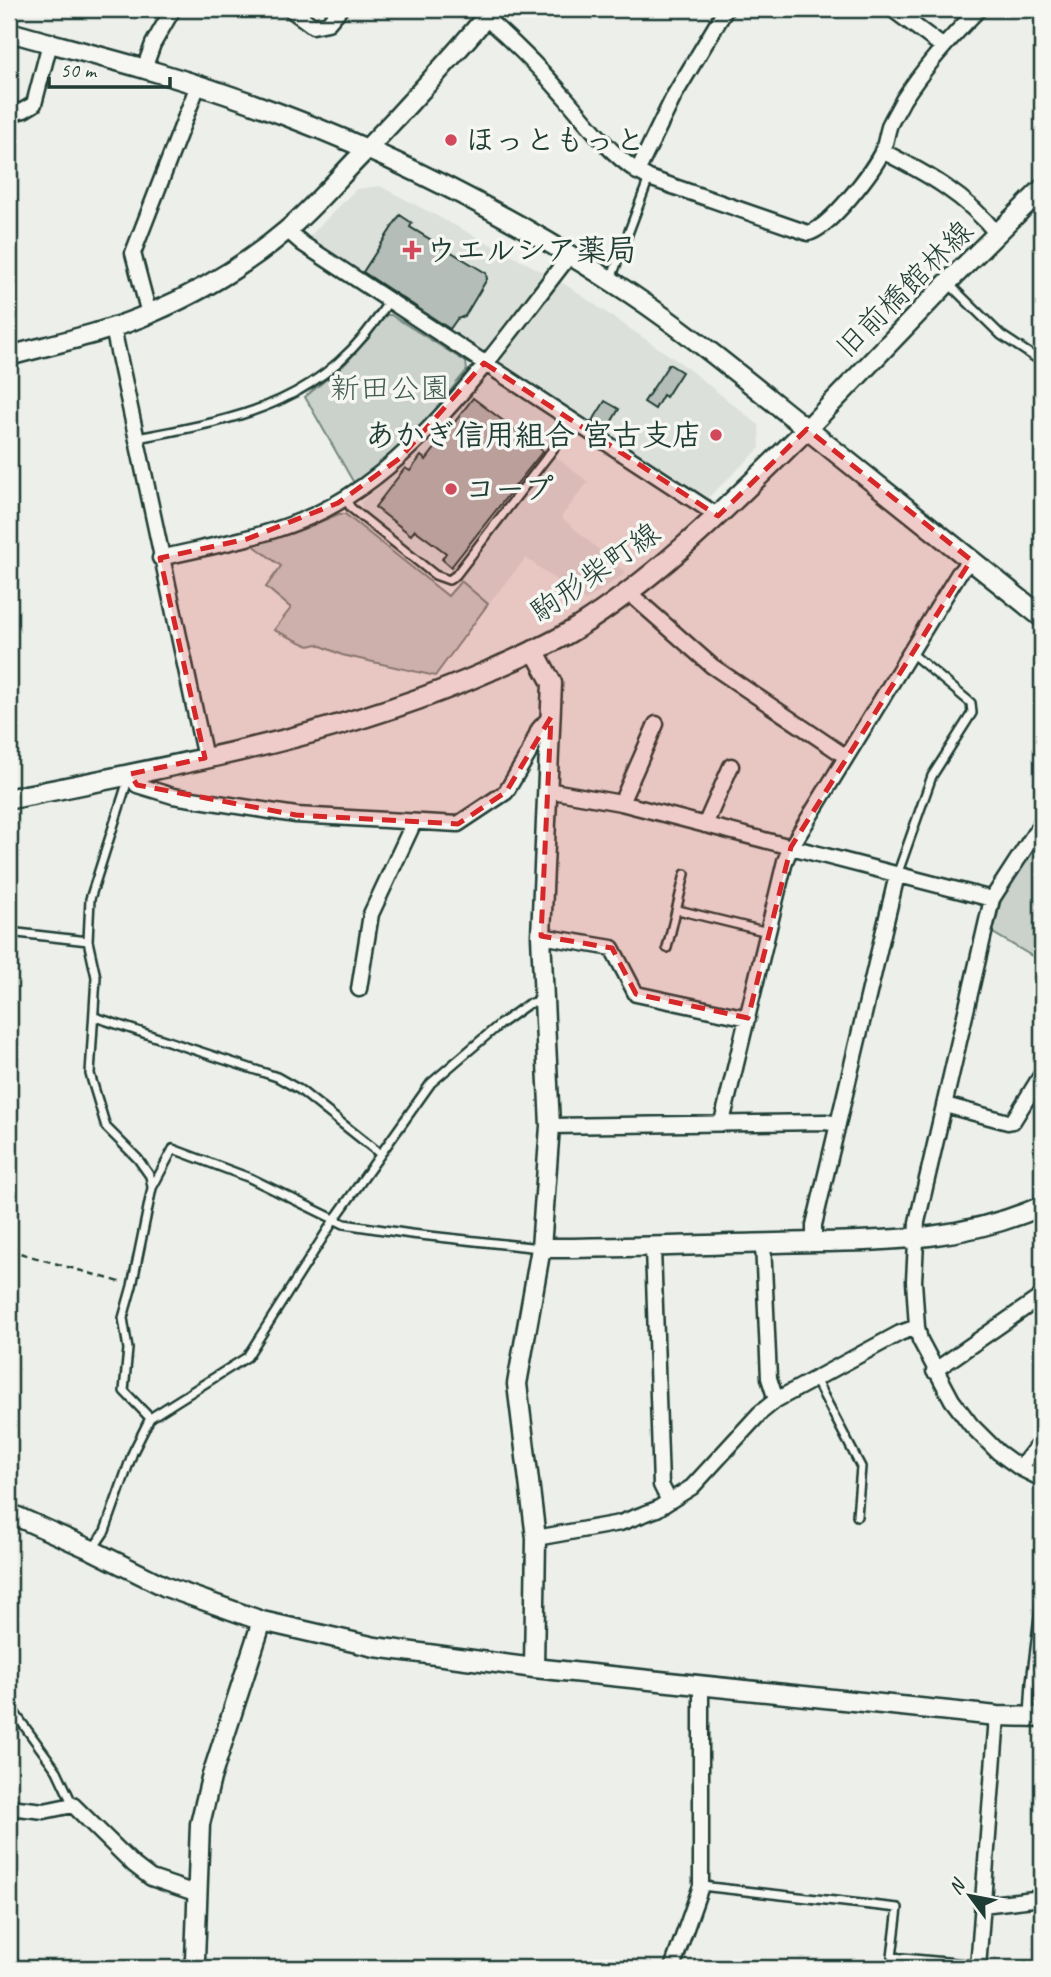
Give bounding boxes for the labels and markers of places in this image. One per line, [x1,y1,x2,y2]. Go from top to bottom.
place label: ほっともっと [465,121,645,159]
marker: ほっともっと [443,132,459,148]
place label: ウエルシア薬局 [426,231,637,269]
marker: ウエルシア薬局 [404,242,420,258]
place label: あかぎ信用組合 宮古支店 [365,416,702,454]
marker: あかぎ信用組合 宮古支店 [708,427,724,443]
place label: コープ [465,470,554,508]
marker: コープ [443,481,459,497]

